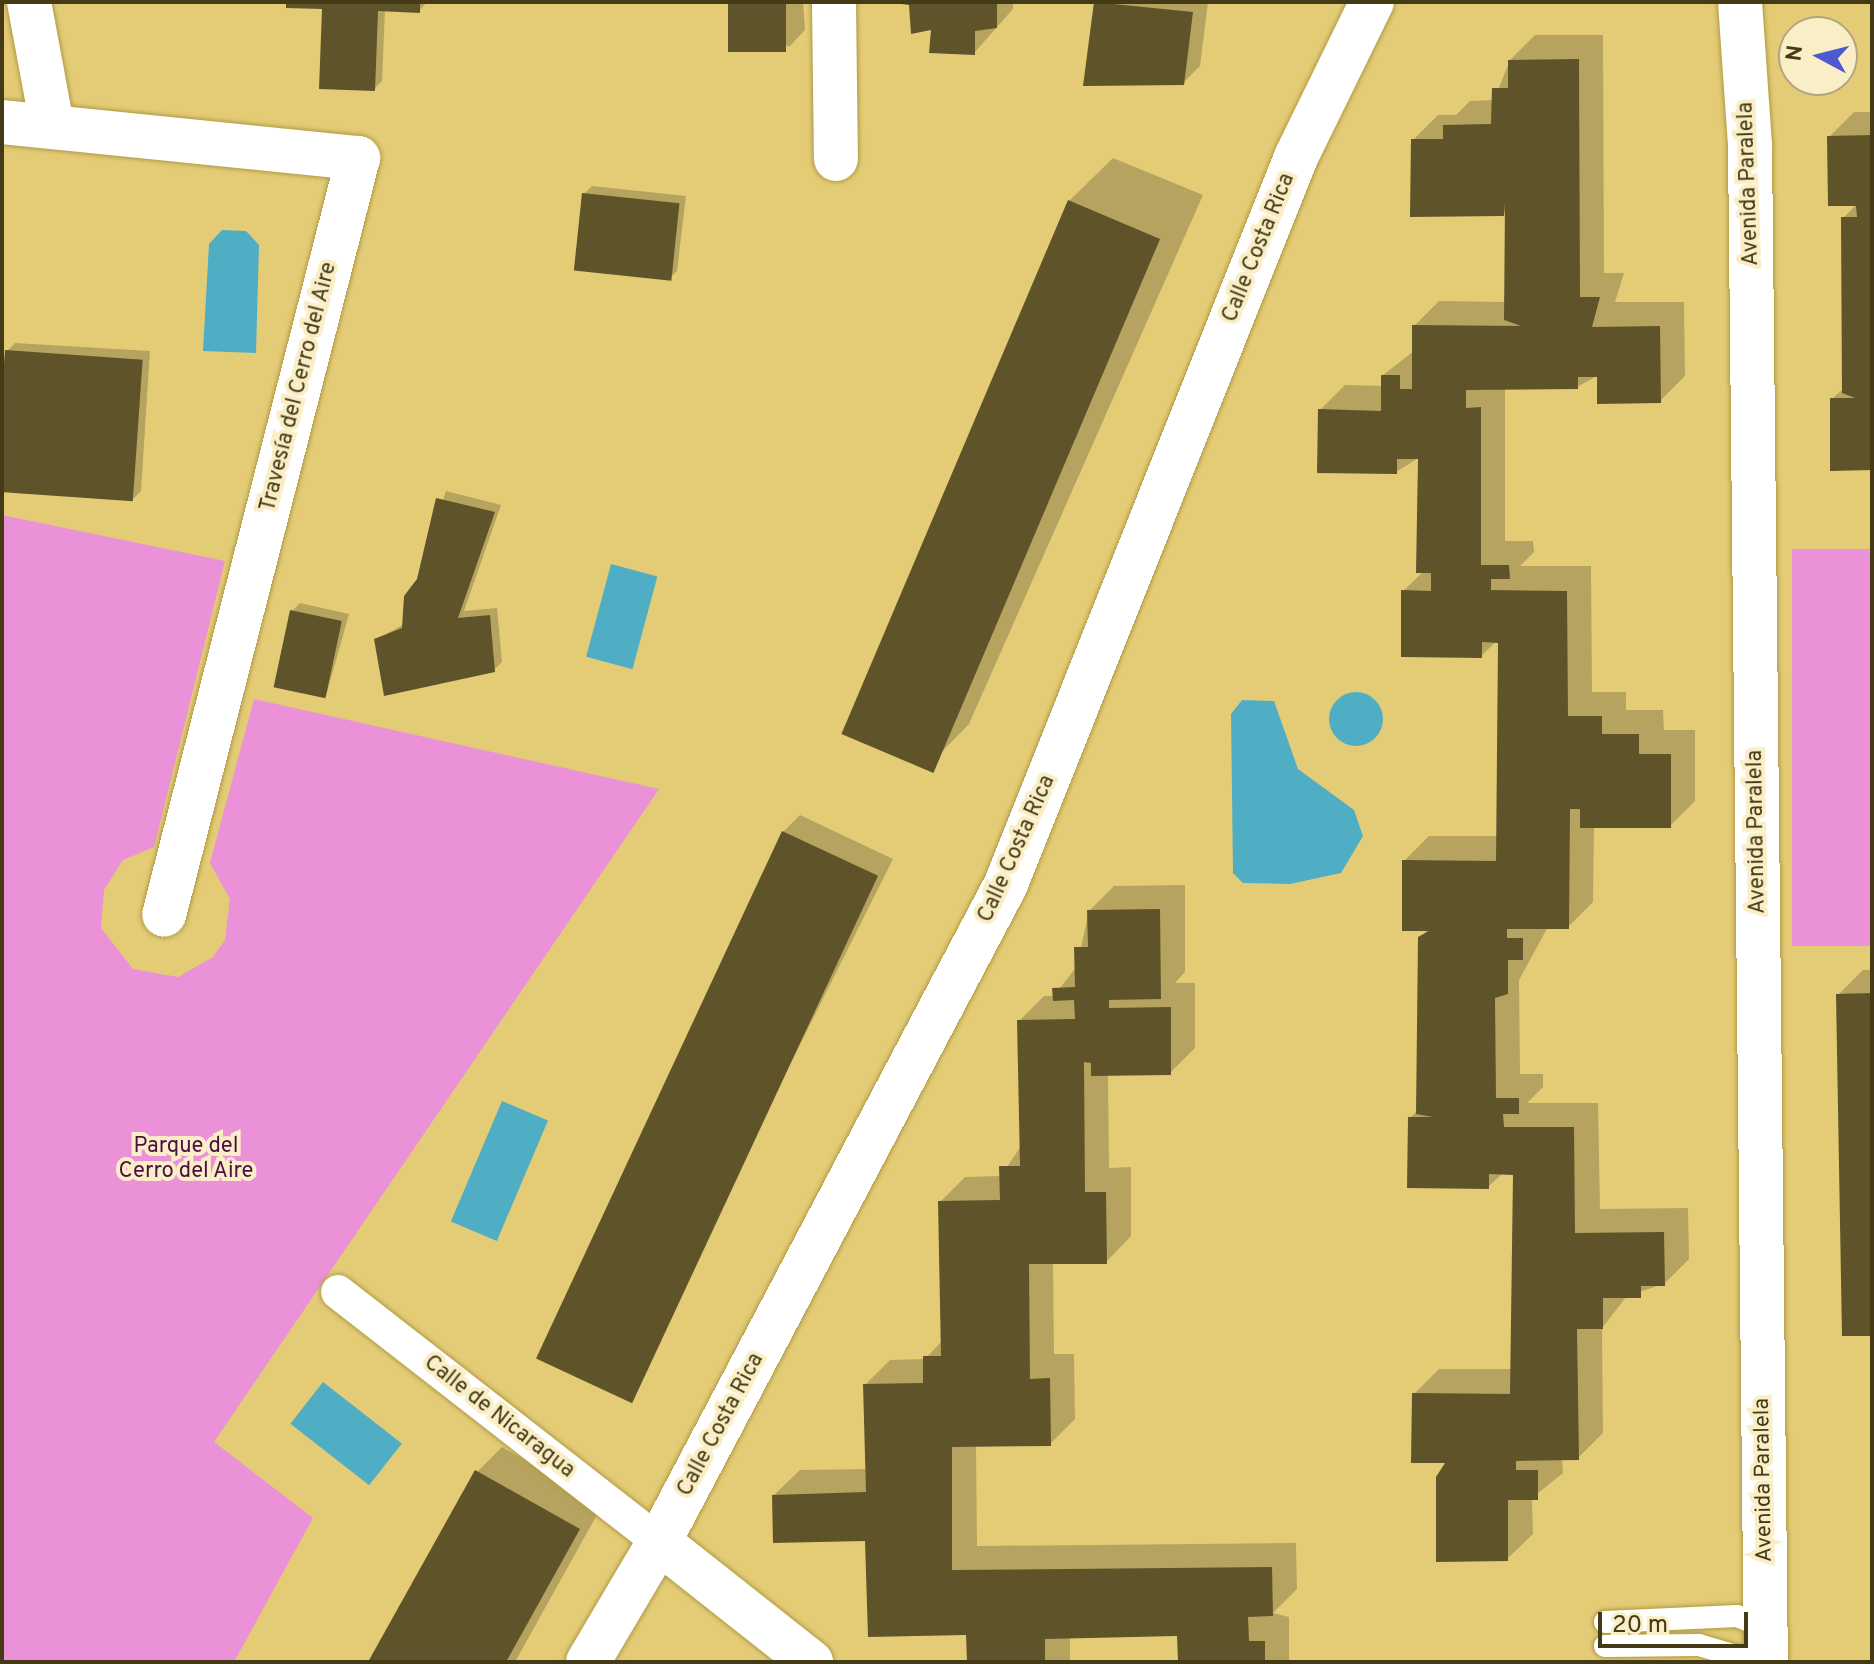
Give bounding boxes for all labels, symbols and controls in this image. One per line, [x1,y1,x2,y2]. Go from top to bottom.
north arrow [1778,16,1858,96]
text: N [1781,44,1810,63]
street label: Avenida Paralela [1733,102,1765,266]
street label: Calle Costa Rica [1217,170,1301,326]
street label: Travesía del Cerro del Aire [255,259,343,515]
street label: Avenida Paralela [1742,750,1772,914]
street label: Calle Costa Rica [973,771,1061,927]
park label: Parque del Cerro del Aire [118,1133,254,1184]
street label: Calle Costa Rica [672,1349,770,1501]
street label: Calle de Nicaragua [418,1350,580,1484]
street label: Avenida Paralela [1749,1398,1779,1562]
scale bar [1602,1596,1752,1646]
text: 20 m [1612,1611,1668,1641]

